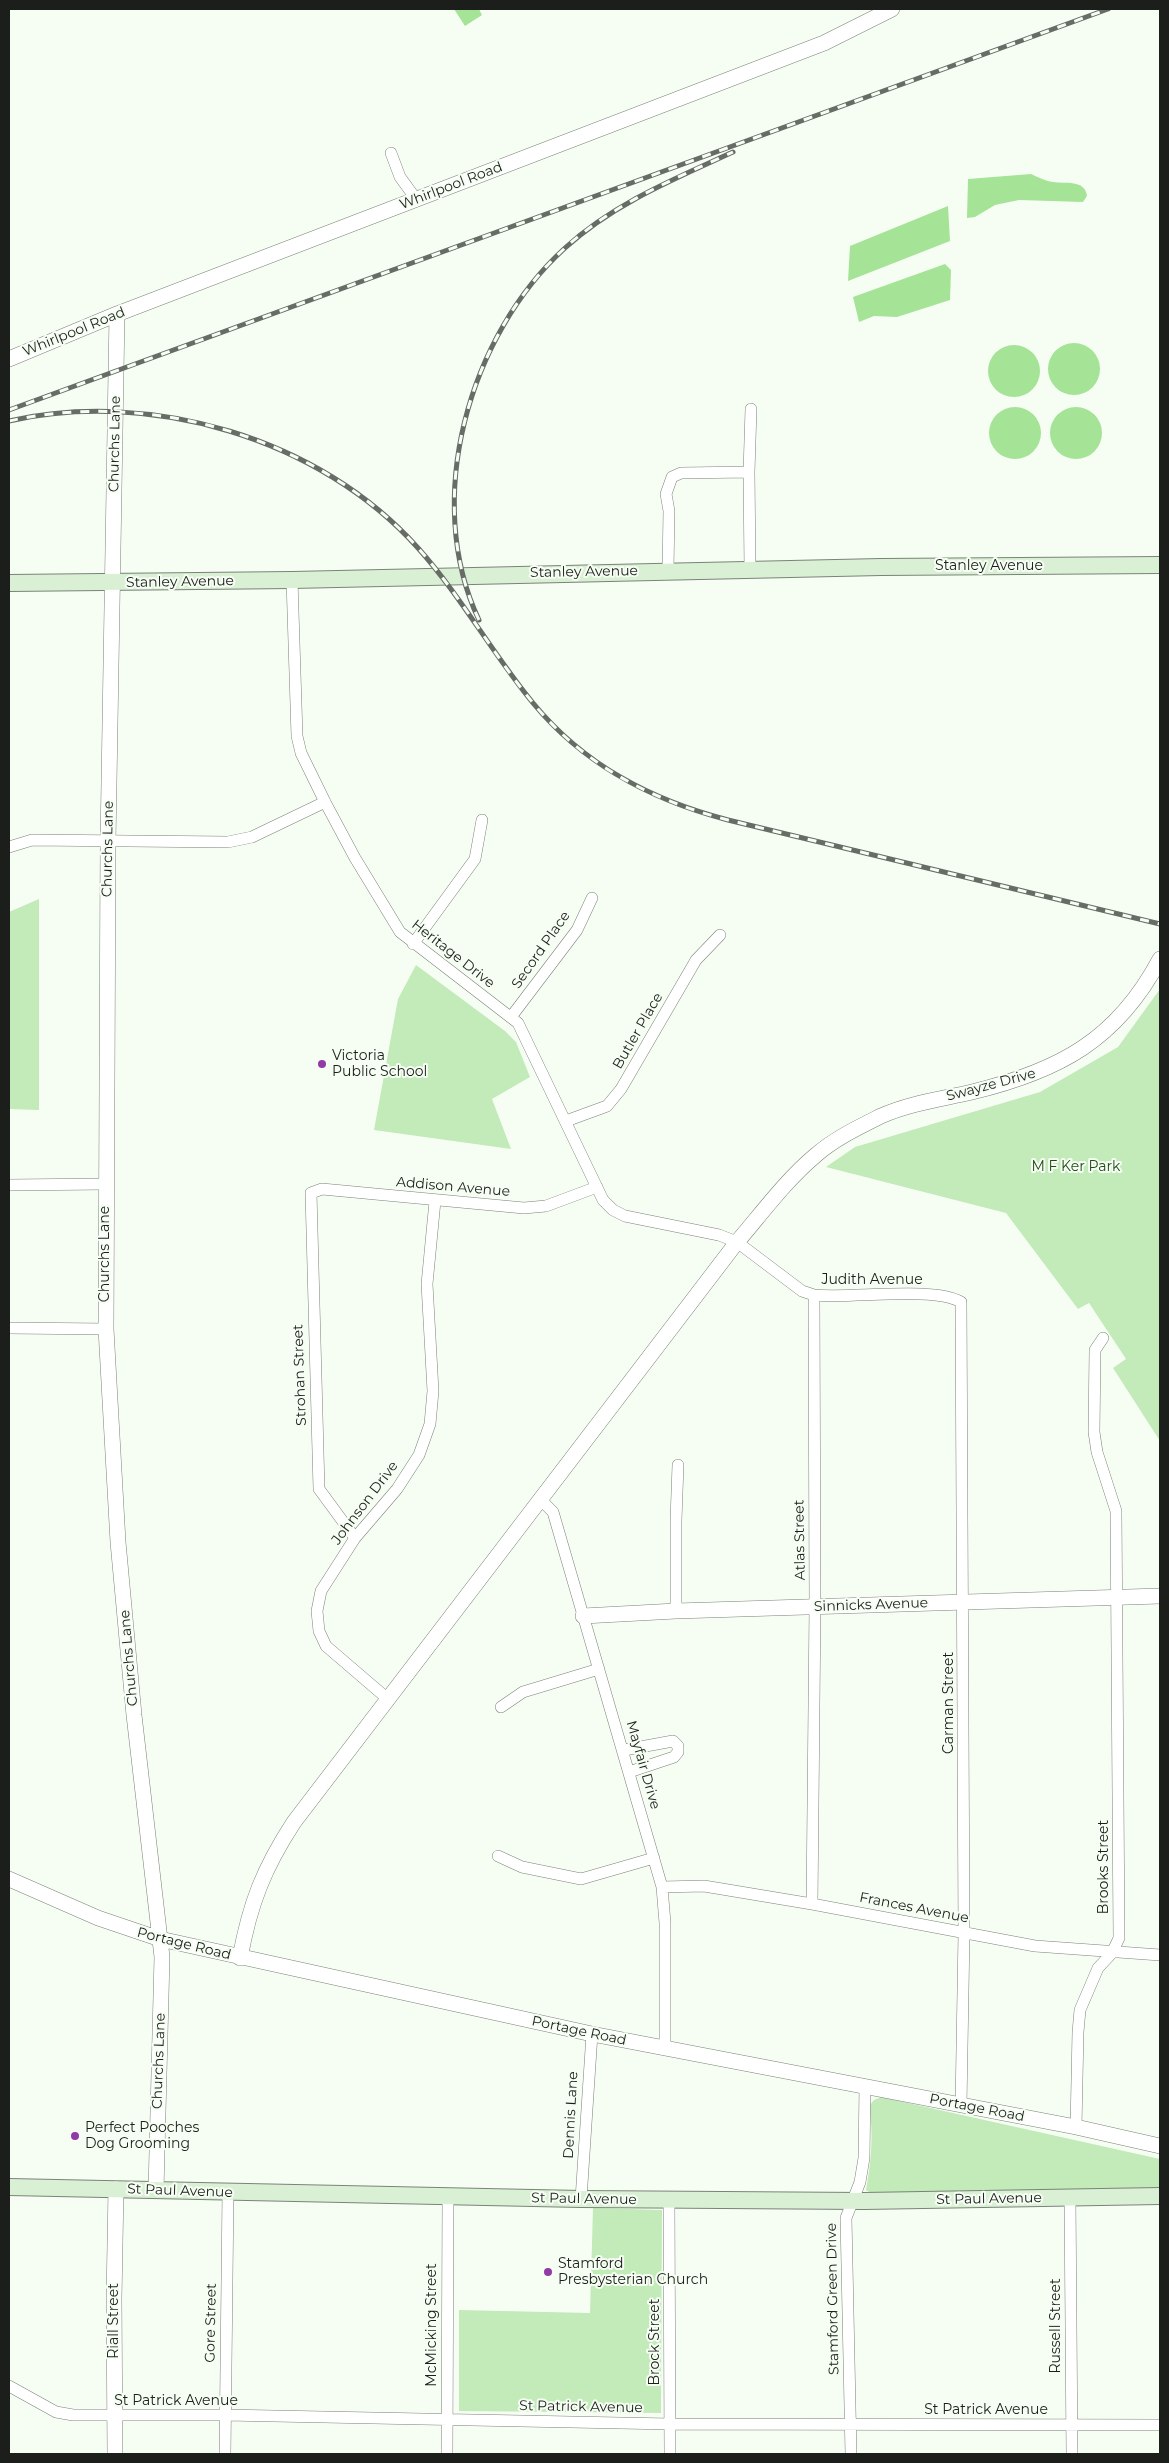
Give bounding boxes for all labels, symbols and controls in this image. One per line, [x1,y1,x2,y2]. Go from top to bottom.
street label: Whirlpool Road [397,159,505,213]
street label: Whirlpool Road [20,304,128,360]
street label: Churchs Lane [106,396,124,492]
street label: Stanley Avenue [935,558,1043,574]
street label: Stanley Avenue [530,563,638,581]
street label: Stanley Avenue [126,573,234,591]
street label: Churchs Lane [99,801,117,897]
street label: Secord Place [508,908,574,992]
street label: Heritage Drive [408,916,498,992]
street label: Butler Place [609,990,667,1072]
place label: Victoria Public School [332,1048,427,1080]
marker: Victoria Public School [316,1058,328,1070]
street label: Swayze Drive [945,1065,1037,1105]
park label: M F Ker Park [1032,1159,1120,1175]
street label: Addison Avenue [395,1174,511,1200]
street label: Churchs Lane [97,1206,113,1302]
street label: Judith Avenue [821,1272,923,1288]
street label: Strohan Street [290,1324,310,1426]
street label: Johnson Drive [328,1458,402,1548]
street label: Atlas Street [791,1500,809,1580]
street label: Sinnicks Avenue [814,1595,928,1615]
street label: Churchs Lane [116,1609,142,1707]
street label: Carman Street [941,1652,957,1754]
street label: Mayfair Drive [622,1719,664,1811]
street label: Brooks Street [1096,1820,1112,1914]
street label: Frances Avenue [858,1889,970,1927]
street label: Portage Road [135,1924,233,1964]
street label: Churchs Lane [149,2013,169,2109]
street label: Portage Road [530,2013,628,2049]
street label: Dennis Lane [560,2071,582,2159]
street label: Portage Road [928,2091,1026,2125]
place label: Perfect Pooches Dog Grooming [85,2120,199,2152]
marker: Perfect Pooches Dog Grooming [69,2130,81,2142]
street label: St Paul Avenue [127,2181,233,2201]
street label: St Paul Avenue [531,2190,637,2208]
street label: St Paul Avenue [936,2190,1042,2208]
street label: Stamford Green Drive [823,2223,843,2375]
place label: Stamford Presbysterian Church [558,2256,708,2288]
street label: McMicking Street [424,2263,440,2387]
marker: Stamford Presbysterian Church [542,2266,554,2278]
street label: Russell Street [1048,2278,1064,2374]
street label: Riall Street [106,2283,122,2359]
street label: Gore Street [202,2283,220,2363]
street label: Brock Street [647,2299,663,2385]
street label: St Patrick Avenue [114,2393,238,2409]
street label: St Patrick Avenue [519,2398,643,2416]
street label: St Patrick Avenue [924,2402,1048,2418]

